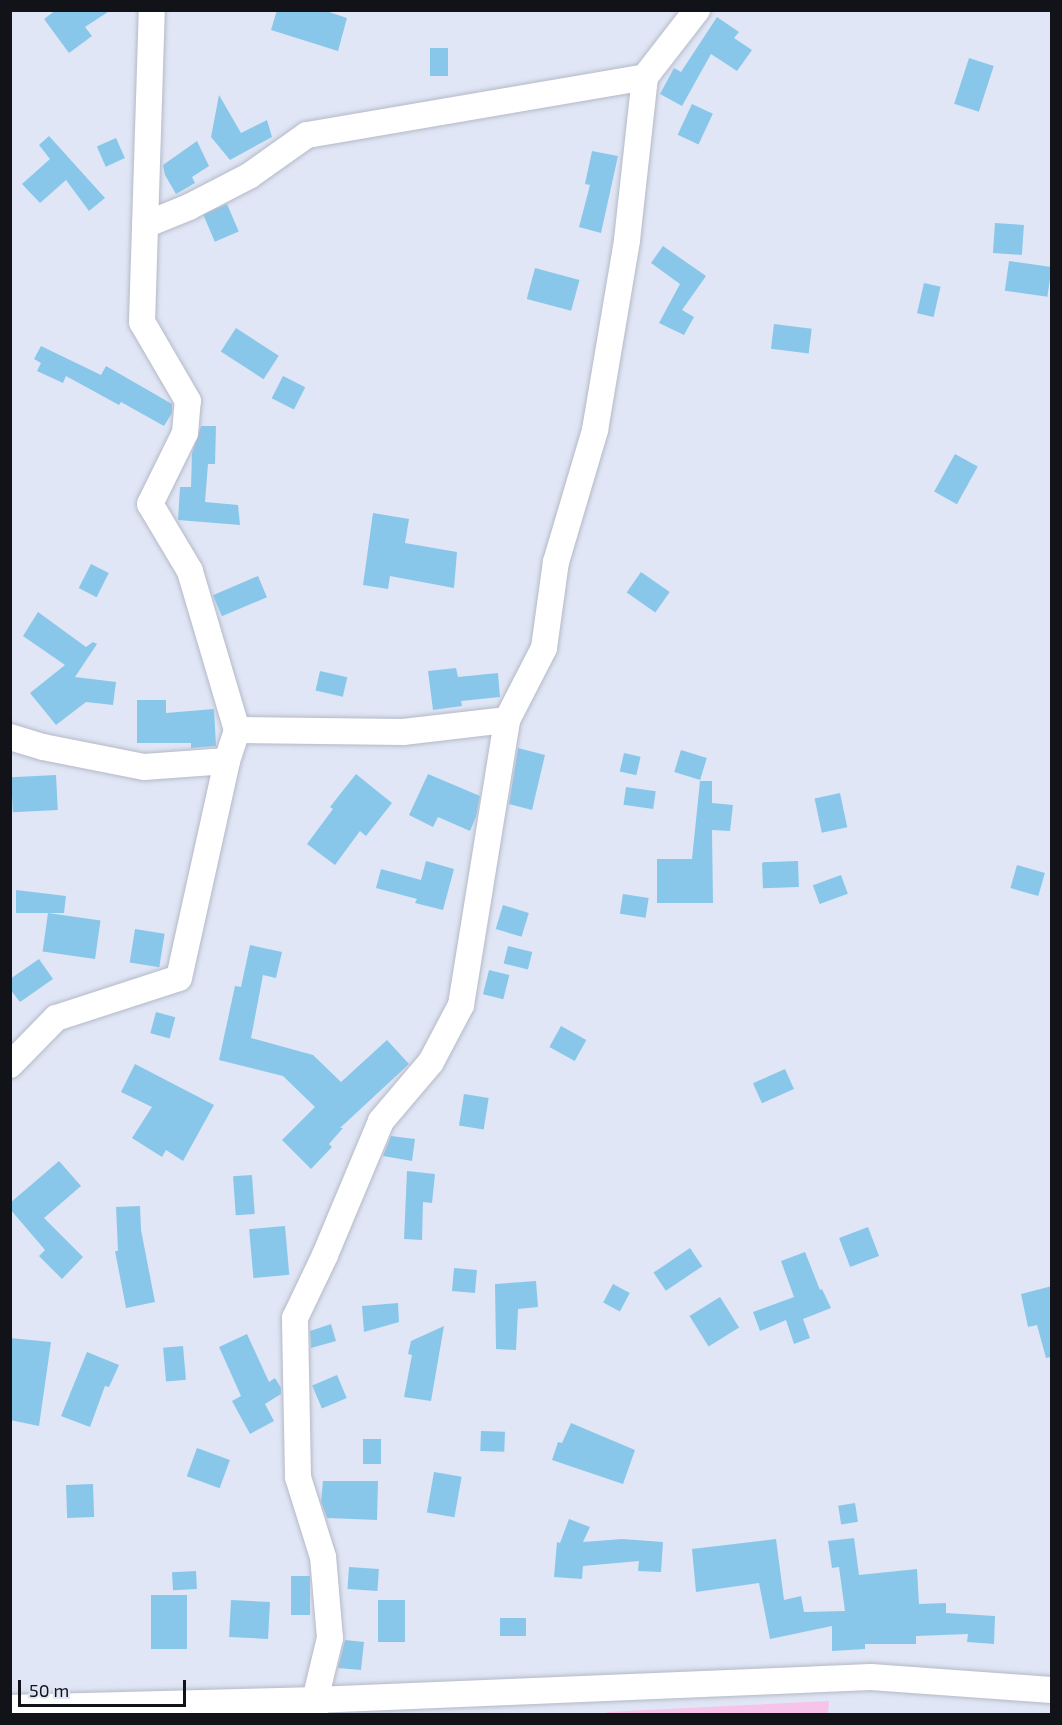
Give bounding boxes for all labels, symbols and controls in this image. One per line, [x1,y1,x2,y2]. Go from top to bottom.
scale bar [21,1668,189,1706]
text: 50 m [29,1679,69,1701]

